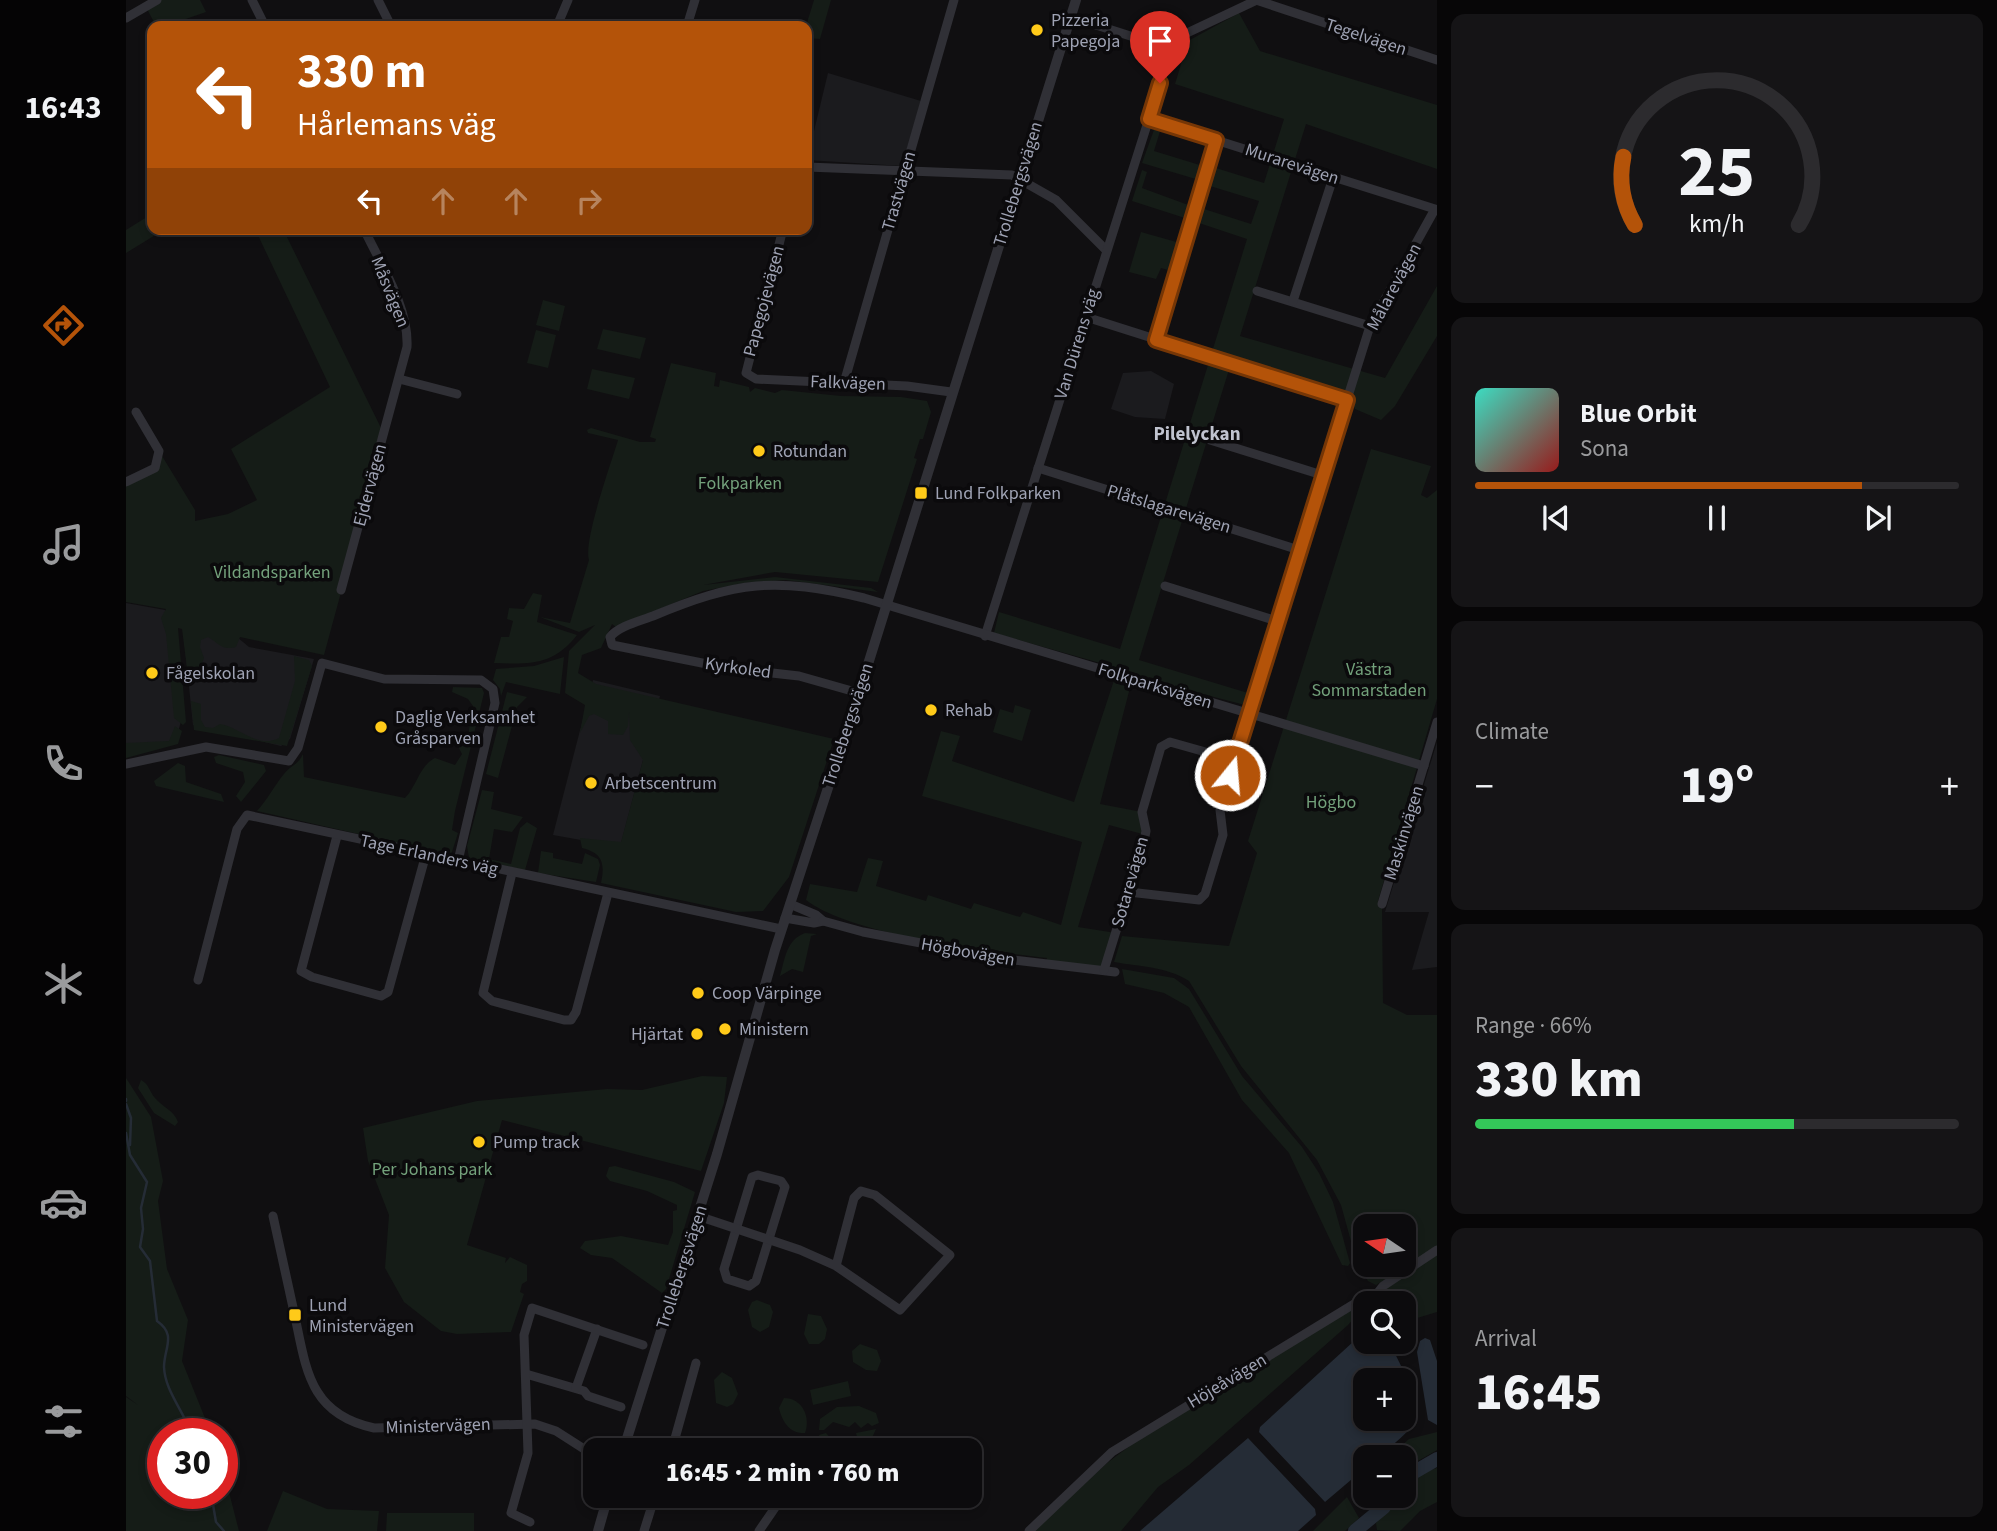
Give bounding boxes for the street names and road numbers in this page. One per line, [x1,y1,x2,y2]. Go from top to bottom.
street label: Tegelvägen [1322,12,1410,62]
street label: Trollebergsvägen [987,119,1049,249]
street label: Murarevägen [1242,137,1342,191]
street label: Trastvägen [876,148,922,234]
street label: Målarevägen [1361,239,1427,335]
street label: Papegojevägen [737,243,791,359]
street label: Måsvägen [364,253,416,331]
street label: Van Dürens väg [1048,286,1106,402]
street label: Falkvägen [810,369,886,397]
street label: Ejdervägen [347,441,393,529]
street label: Plåtslagarevägen [1104,478,1234,540]
street label: Kyrkoled [703,651,773,685]
street label: Folkparksvägen [1095,657,1215,715]
street label: Trollebergsvägen [816,660,880,790]
street label: Maskinvägen [1378,783,1430,883]
street label: Tage Erlanders väg [358,828,500,882]
street label: Sotarevägen [1105,834,1155,930]
street label: Högbovägen [919,931,1017,973]
street label: Trollebergsvägen [650,1202,714,1332]
street label: Höjeåvägen [1183,1348,1271,1414]
street label: Ministervägen [385,1412,491,1440]

